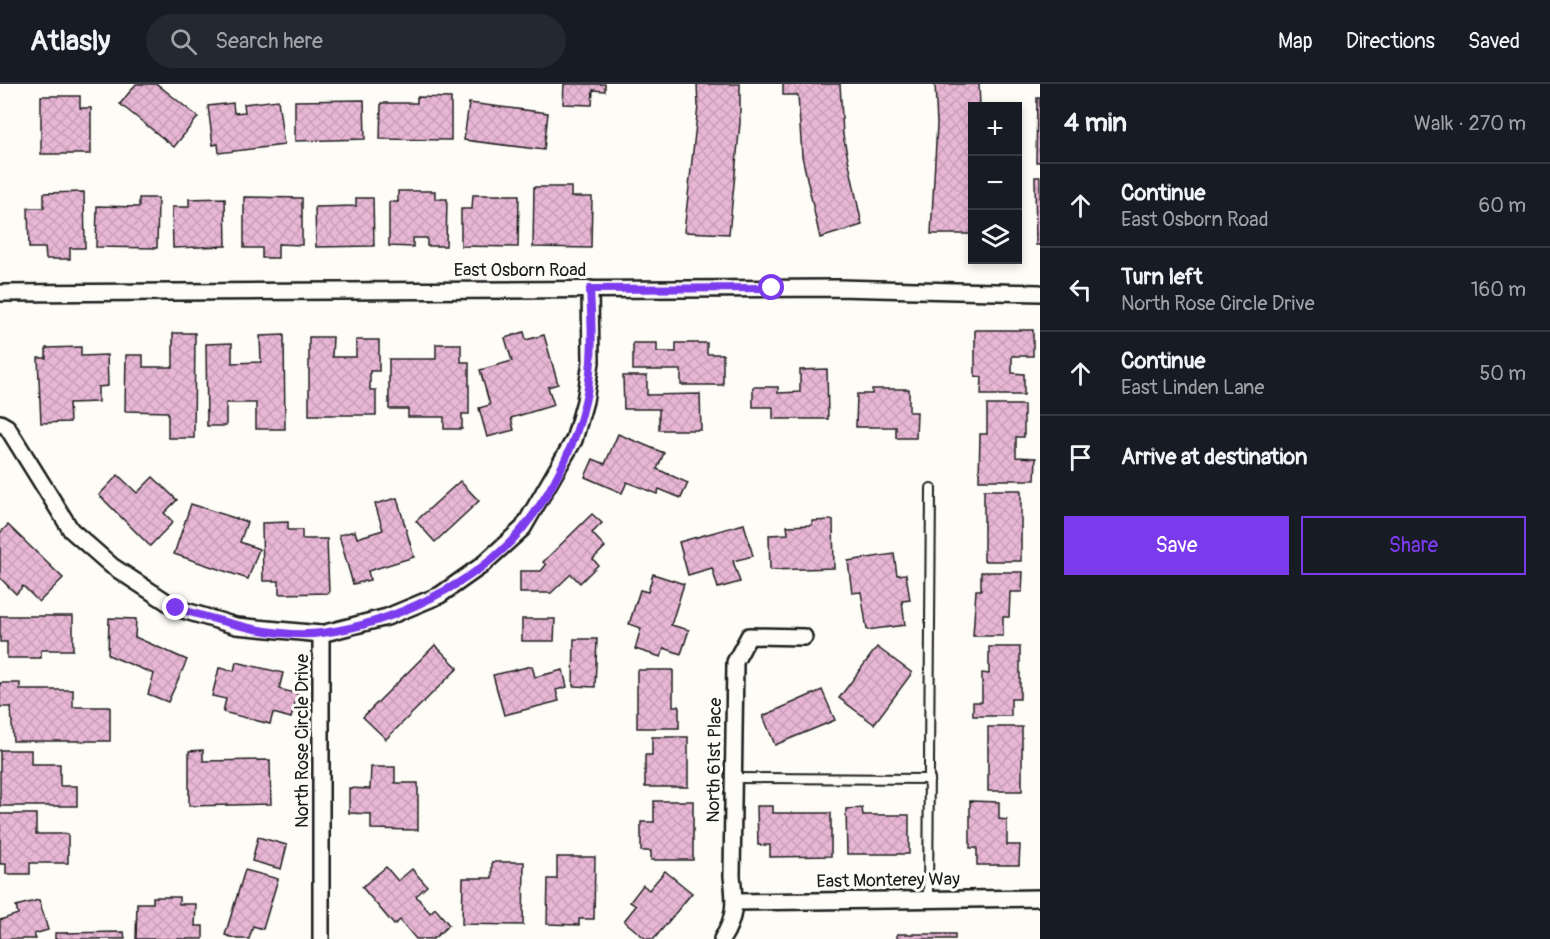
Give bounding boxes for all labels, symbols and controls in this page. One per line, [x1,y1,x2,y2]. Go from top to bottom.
search box [146,14,566,68]
text: Atlasly [30,24,110,59]
icon: search [167,25,200,58]
text: Search here [215,27,323,55]
text: Map [1278,28,1313,55]
text: Directions [1346,28,1435,55]
text: Saved [1468,28,1520,55]
map controls [968,102,1022,264]
button: + [968,102,1022,156]
text: 4 min [1064,107,1127,139]
text: Walk · 270 m [1414,111,1526,136]
button: − [968,156,1022,210]
text: Continue [1121,179,1205,207]
icon: ahead [1064,189,1097,222]
text: 60 m [1479,193,1526,218]
text: East Osborn Road [1121,207,1268,232]
button: layers [968,210,1022,264]
street label: East Osborn Road [454,259,586,282]
text: Turn left [1121,263,1203,291]
icon: left [1064,273,1097,306]
route start [758,274,784,300]
text: 160 m [1471,277,1526,302]
text: North Rose Circle Drive [1121,291,1315,316]
text: Continue [1121,347,1205,375]
icon: ahead [1064,357,1097,390]
text: 50 m [1479,361,1526,386]
text: East Linden Lane [1121,375,1264,400]
icon: arrive [1064,441,1097,474]
text: Arrive at destination [1121,443,1307,471]
button: Save [1064,516,1289,575]
button: Share [1301,516,1526,575]
route end [162,594,188,620]
street label: North Rose Circle Drive [291,654,314,828]
street label: North 61st Place [702,697,727,823]
street label: East Monterey Way [816,868,960,893]

